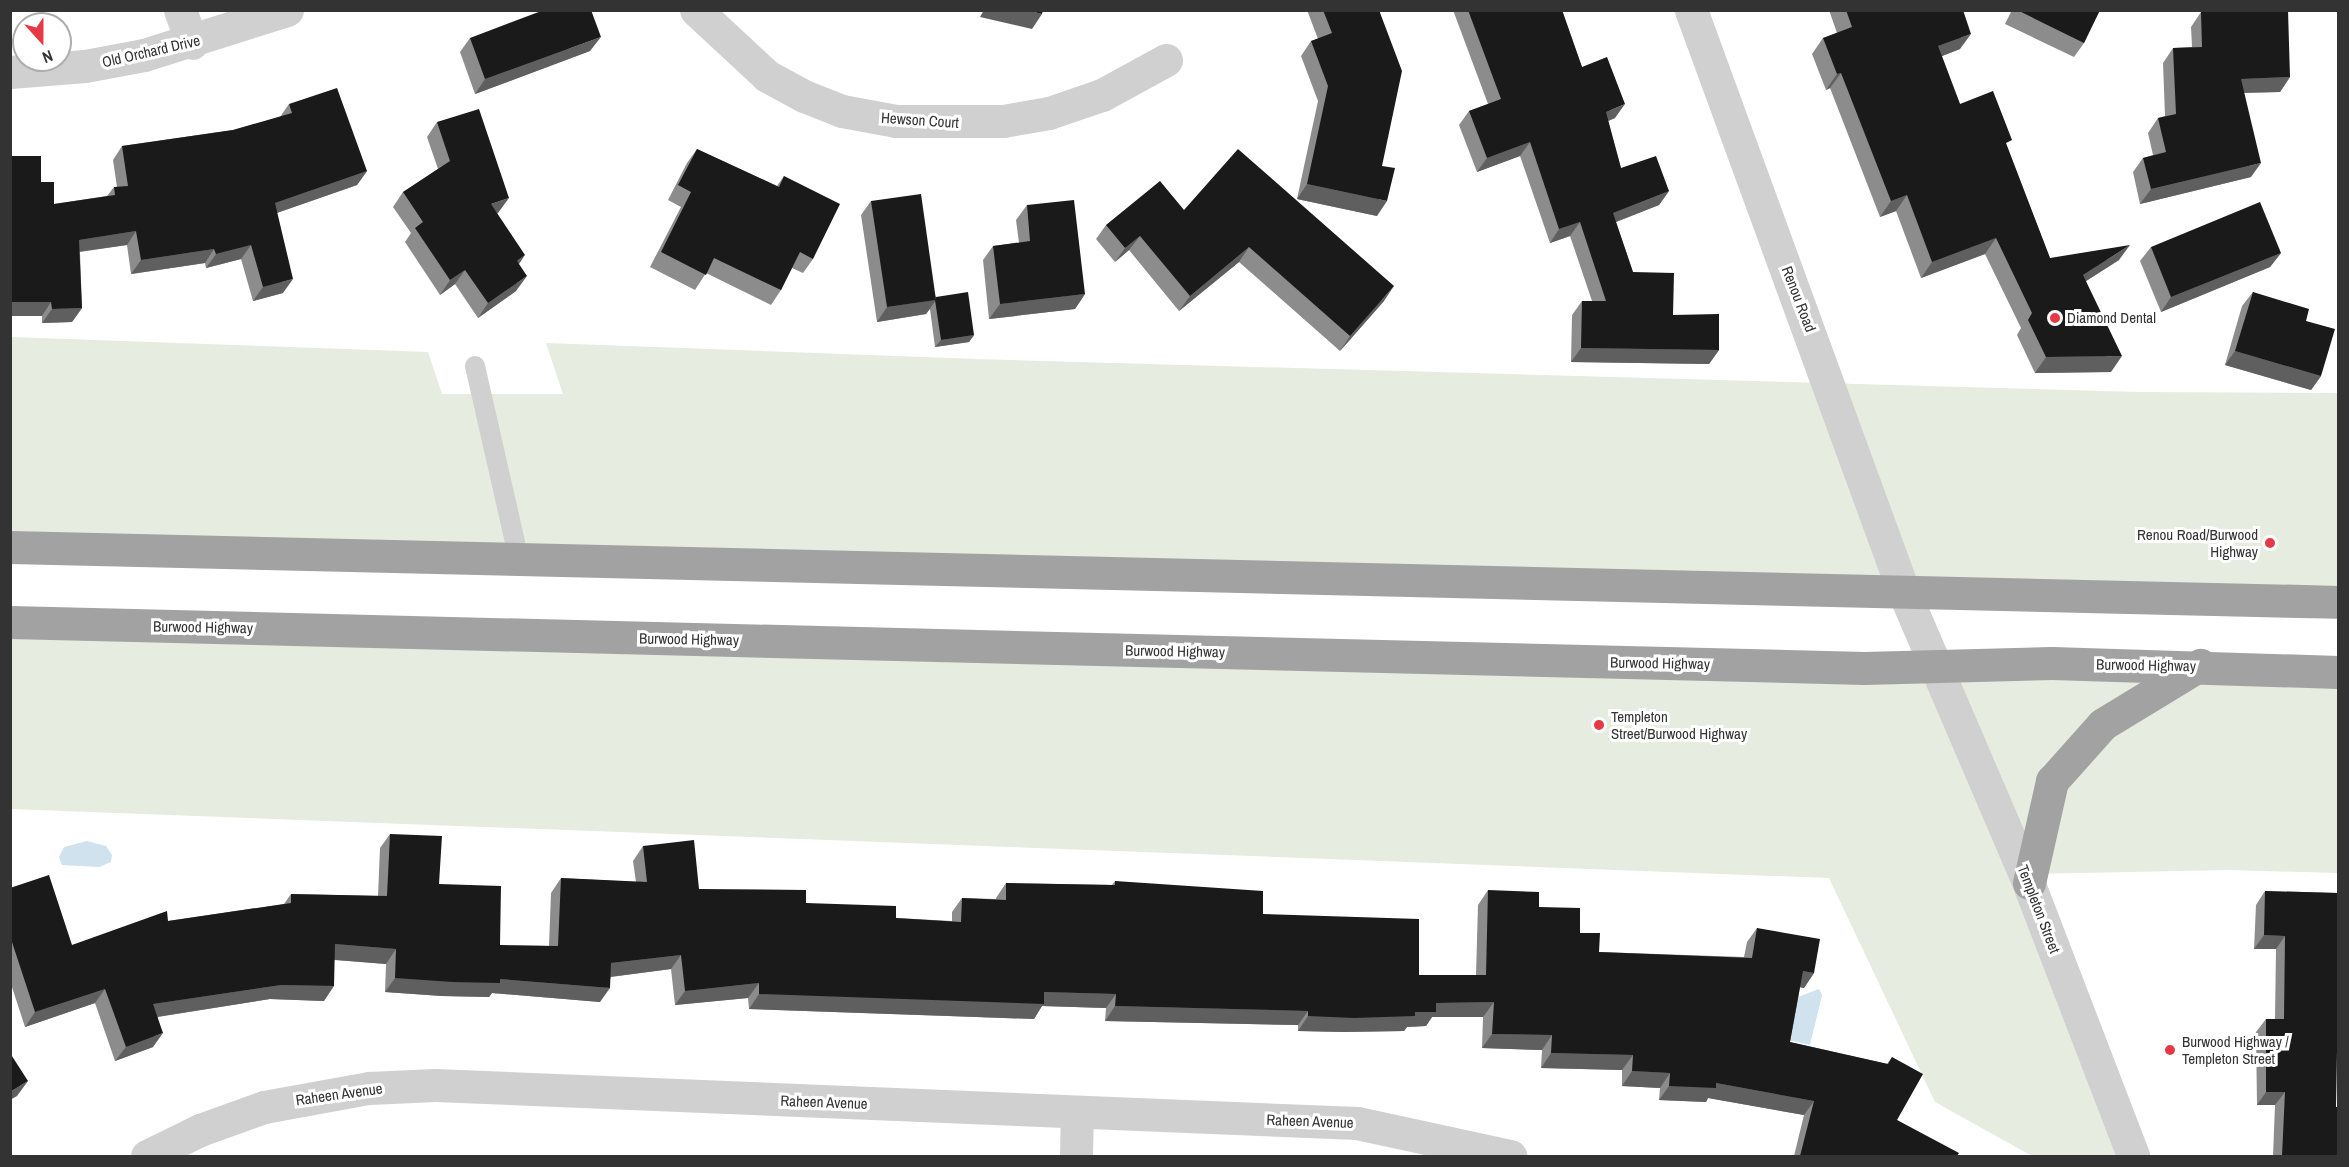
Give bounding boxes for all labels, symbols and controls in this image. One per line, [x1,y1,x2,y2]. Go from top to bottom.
north arrow [12,12,72,72]
street label: Old Orchard Drive [100,31,202,71]
text: N [39,45,56,69]
street label: Hewson Court [881,108,959,132]
street label: Renou Road [1778,264,1820,334]
place label: Diamond Dental [2067,309,2156,327]
marker: Diamond Dental [2048,311,2062,325]
place label: Renou Road/Burwood Highway [2137,525,2258,560]
marker: Renou Road/Burwood Highway [2263,536,2277,550]
street label: Burwood Highway [153,617,253,637]
street label: Burwood Highway [639,629,739,649]
street label: Burwood Highway [1125,641,1225,661]
street label: Burwood Highway [1610,653,1710,673]
street label: Burwood Highway [2096,655,2196,675]
place label: Templeton Street/Burwood Highway [1611,707,1747,742]
marker: Templeton Street/Burwood Highway [1592,718,1606,732]
street label: Templeton Street [2014,862,2064,956]
place label: Burwood Highway / Templeton Street [2182,1032,2289,1067]
marker: Burwood Highway / Templeton Street [2163,1043,2177,1057]
street label: Raheen Avenue [294,1079,384,1109]
street label: Raheen Avenue [780,1091,868,1113]
street label: Raheen Avenue [1266,1110,1354,1132]

